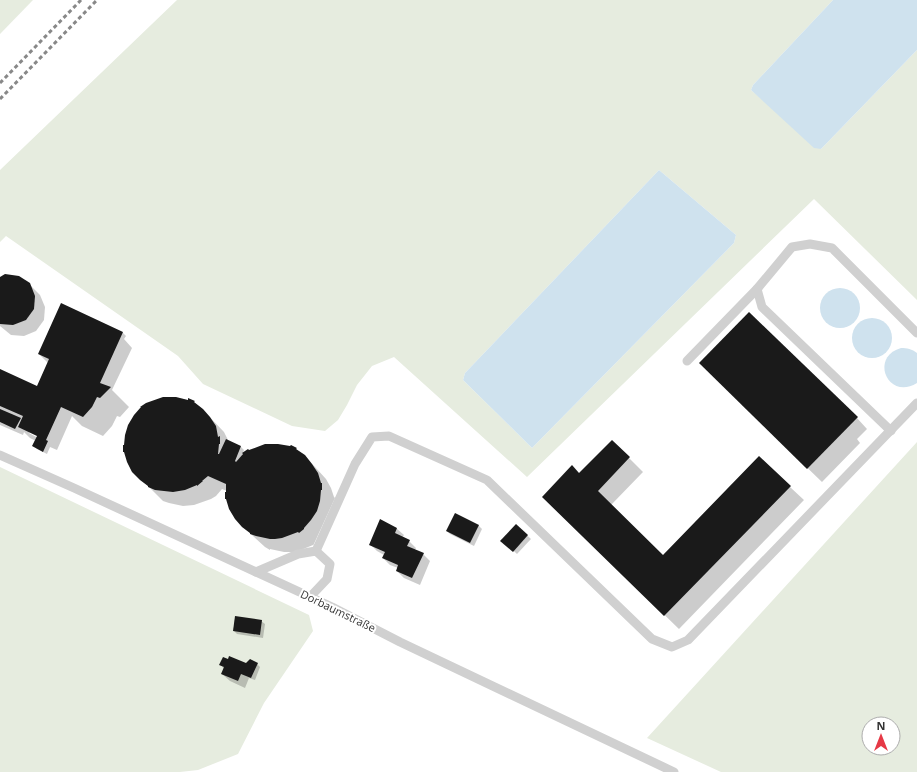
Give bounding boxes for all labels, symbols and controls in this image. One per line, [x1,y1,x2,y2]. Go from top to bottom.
street label: Dorbaumstraße [298,586,378,635]
north arrow [861,716,901,756]
text: N [877,718,885,733]

